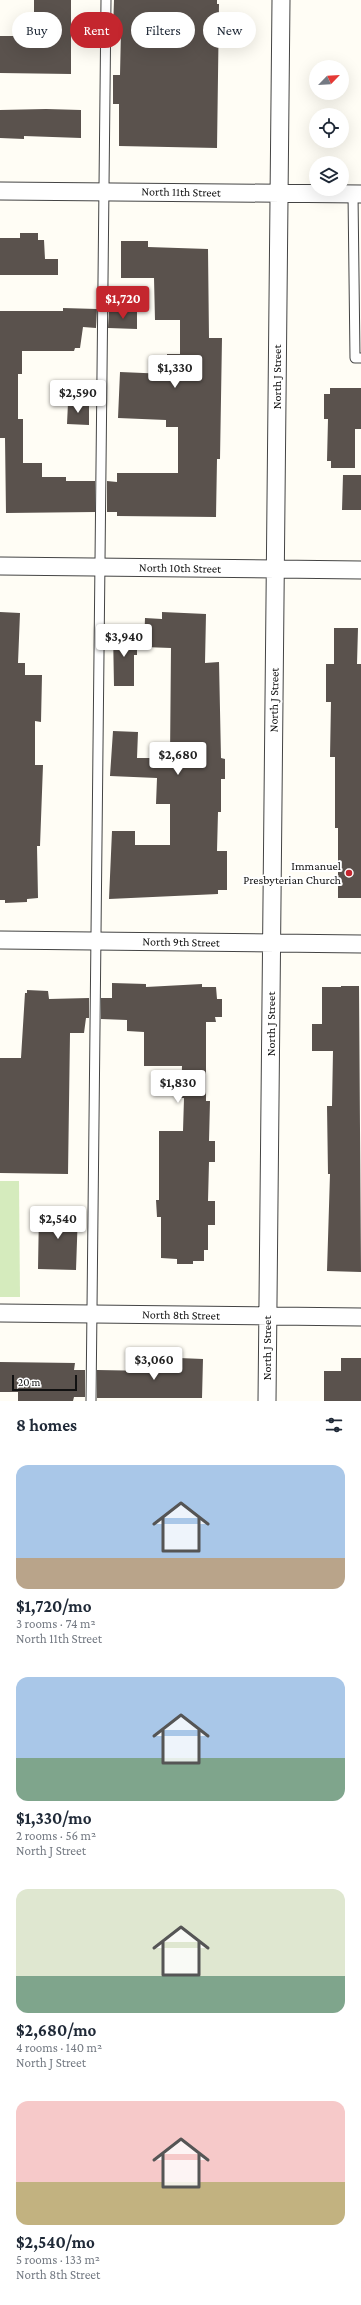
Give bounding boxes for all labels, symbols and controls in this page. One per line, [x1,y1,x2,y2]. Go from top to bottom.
chip: Buy [12,12,62,48]
chip: Rent [70,12,123,48]
chip: Filters [131,12,195,48]
chip: New [203,12,256,48]
north arrow [309,60,349,100]
map controls [309,60,349,196]
button: locate [309,108,349,148]
button: layers [309,156,349,196]
street label: North 11th Street [141,184,222,200]
pin: $1,720 [90,286,156,320]
text: $1,720 [105,291,141,306]
street label: North J Street [270,344,284,409]
pin: $1,330 [142,355,208,389]
text: $1,330 [157,360,193,375]
pin: $2,590 [45,380,111,414]
text: $2,590 [59,385,97,400]
street label: North 10th Street [139,560,222,576]
pin: $3,940 [91,624,157,658]
text: $3,940 [105,629,143,644]
street label: North J Street [266,667,282,732]
pin: $2,680 [145,742,211,776]
text: $2,680 [158,747,198,762]
place label: Immanuel Presbyterian Church [243,859,342,887]
marker: Immanuel Presbyterian Church [344,868,354,878]
street label: North 9th Street [142,934,221,950]
street label: North J Street [264,991,278,1056]
pin: $1,830 [145,1070,211,1104]
text: $1,830 [160,1075,196,1090]
pin: $2,540 [25,1206,91,1240]
text: $2,540 [39,1211,77,1226]
street label: North 8th Street [142,1307,221,1323]
street label: North J Street [260,1315,274,1380]
pin: $3,060 [121,1347,187,1381]
text: $3,060 [134,1352,174,1367]
scale bar [12,1373,77,1392]
text: 20 m [18,1376,40,1388]
icon: filters [323,1414,345,1436]
text: 8 homes [16,1416,77,1435]
icon: home [145,1491,217,1563]
text: $1,720/mo [16,1597,92,1616]
text: 3 rooms · 74 m² [16,1616,96,1631]
text: North 11th Street [16,1631,102,1646]
icon: home [145,1703,217,1775]
text: $1,330/mo [16,1809,92,1828]
text: 2 rooms · 56 m² [16,1828,96,1843]
text: North J Street [16,1843,86,1858]
icon: home [145,1915,217,1987]
text: $2,680/mo [16,2021,96,2040]
text: 4 rooms · 140 m² [16,2040,102,2055]
text: North J Street [16,2055,86,2070]
icon: home [145,2127,217,2199]
text: $2,540/mo [16,2233,95,2252]
text: 5 rooms · 133 m² [16,2252,100,2267]
text: North 8th Street [16,2267,100,2282]

